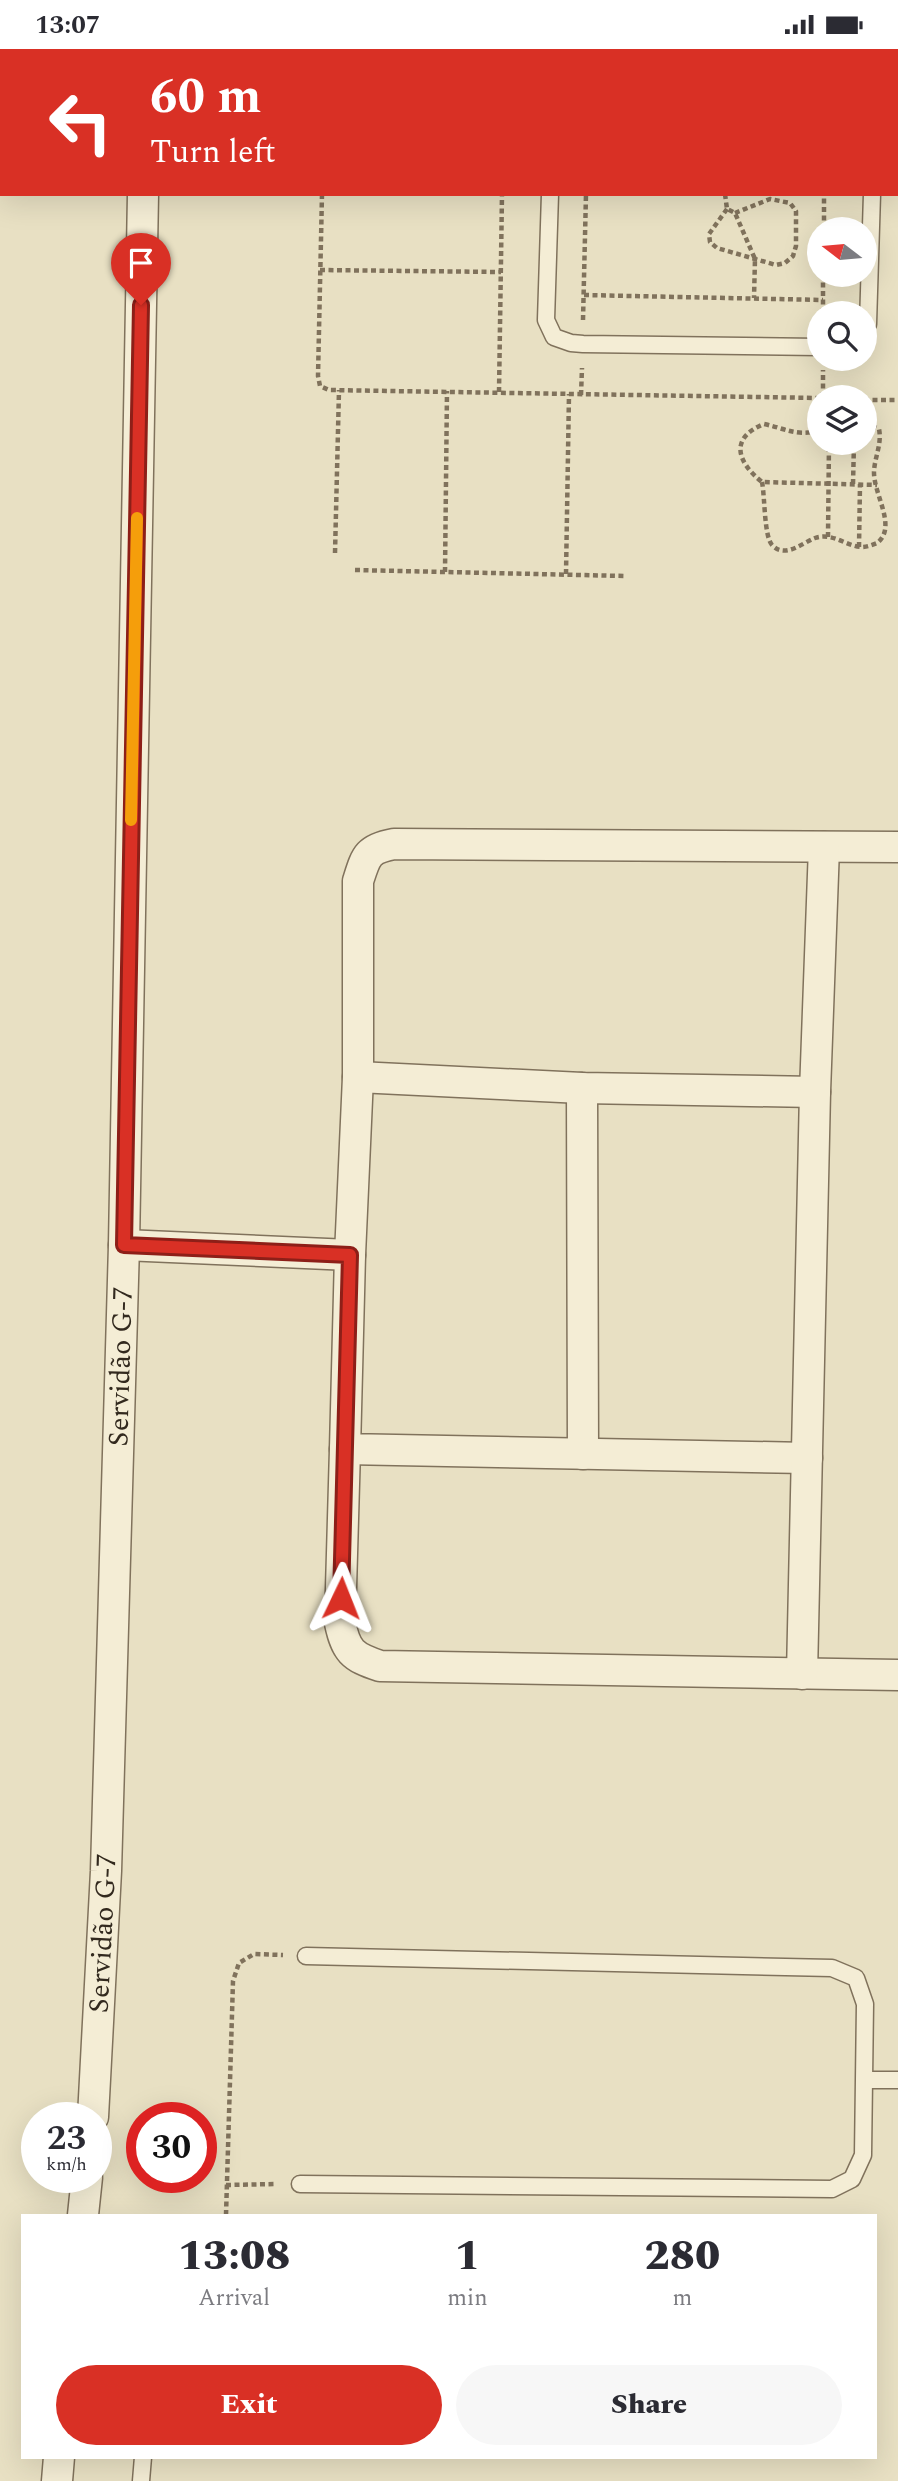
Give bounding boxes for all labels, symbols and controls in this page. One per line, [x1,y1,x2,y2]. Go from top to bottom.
text: 13:07 [35,5,100,45]
text: 60 m [150,60,261,135]
icon: left [35,77,126,168]
text: Turn left [150,128,276,177]
north arrow [807,217,877,287]
map controls [807,217,877,455]
pin [111,233,171,305]
icon: arrive [122,244,160,282]
button: search [807,301,877,371]
button: layers [807,385,877,455]
street label: Servidão G-7 [97,1286,144,1447]
position arrow [304,1561,378,1635]
street label: Servidão G-7 [77,1853,128,2014]
speed limit sign: 30 [126,2102,217,2193]
text: 23 [47,2112,86,2165]
text: km/h [46,2151,87,2178]
text: 13:08 [178,2225,290,2288]
text: 1 [455,2225,480,2288]
text: 280 [644,2225,720,2288]
text: Arrival [198,2281,270,2316]
text: min [447,2281,488,2316]
text: m [672,2281,692,2316]
button: Exit [56,2365,442,2445]
button: Share [456,2365,842,2445]

